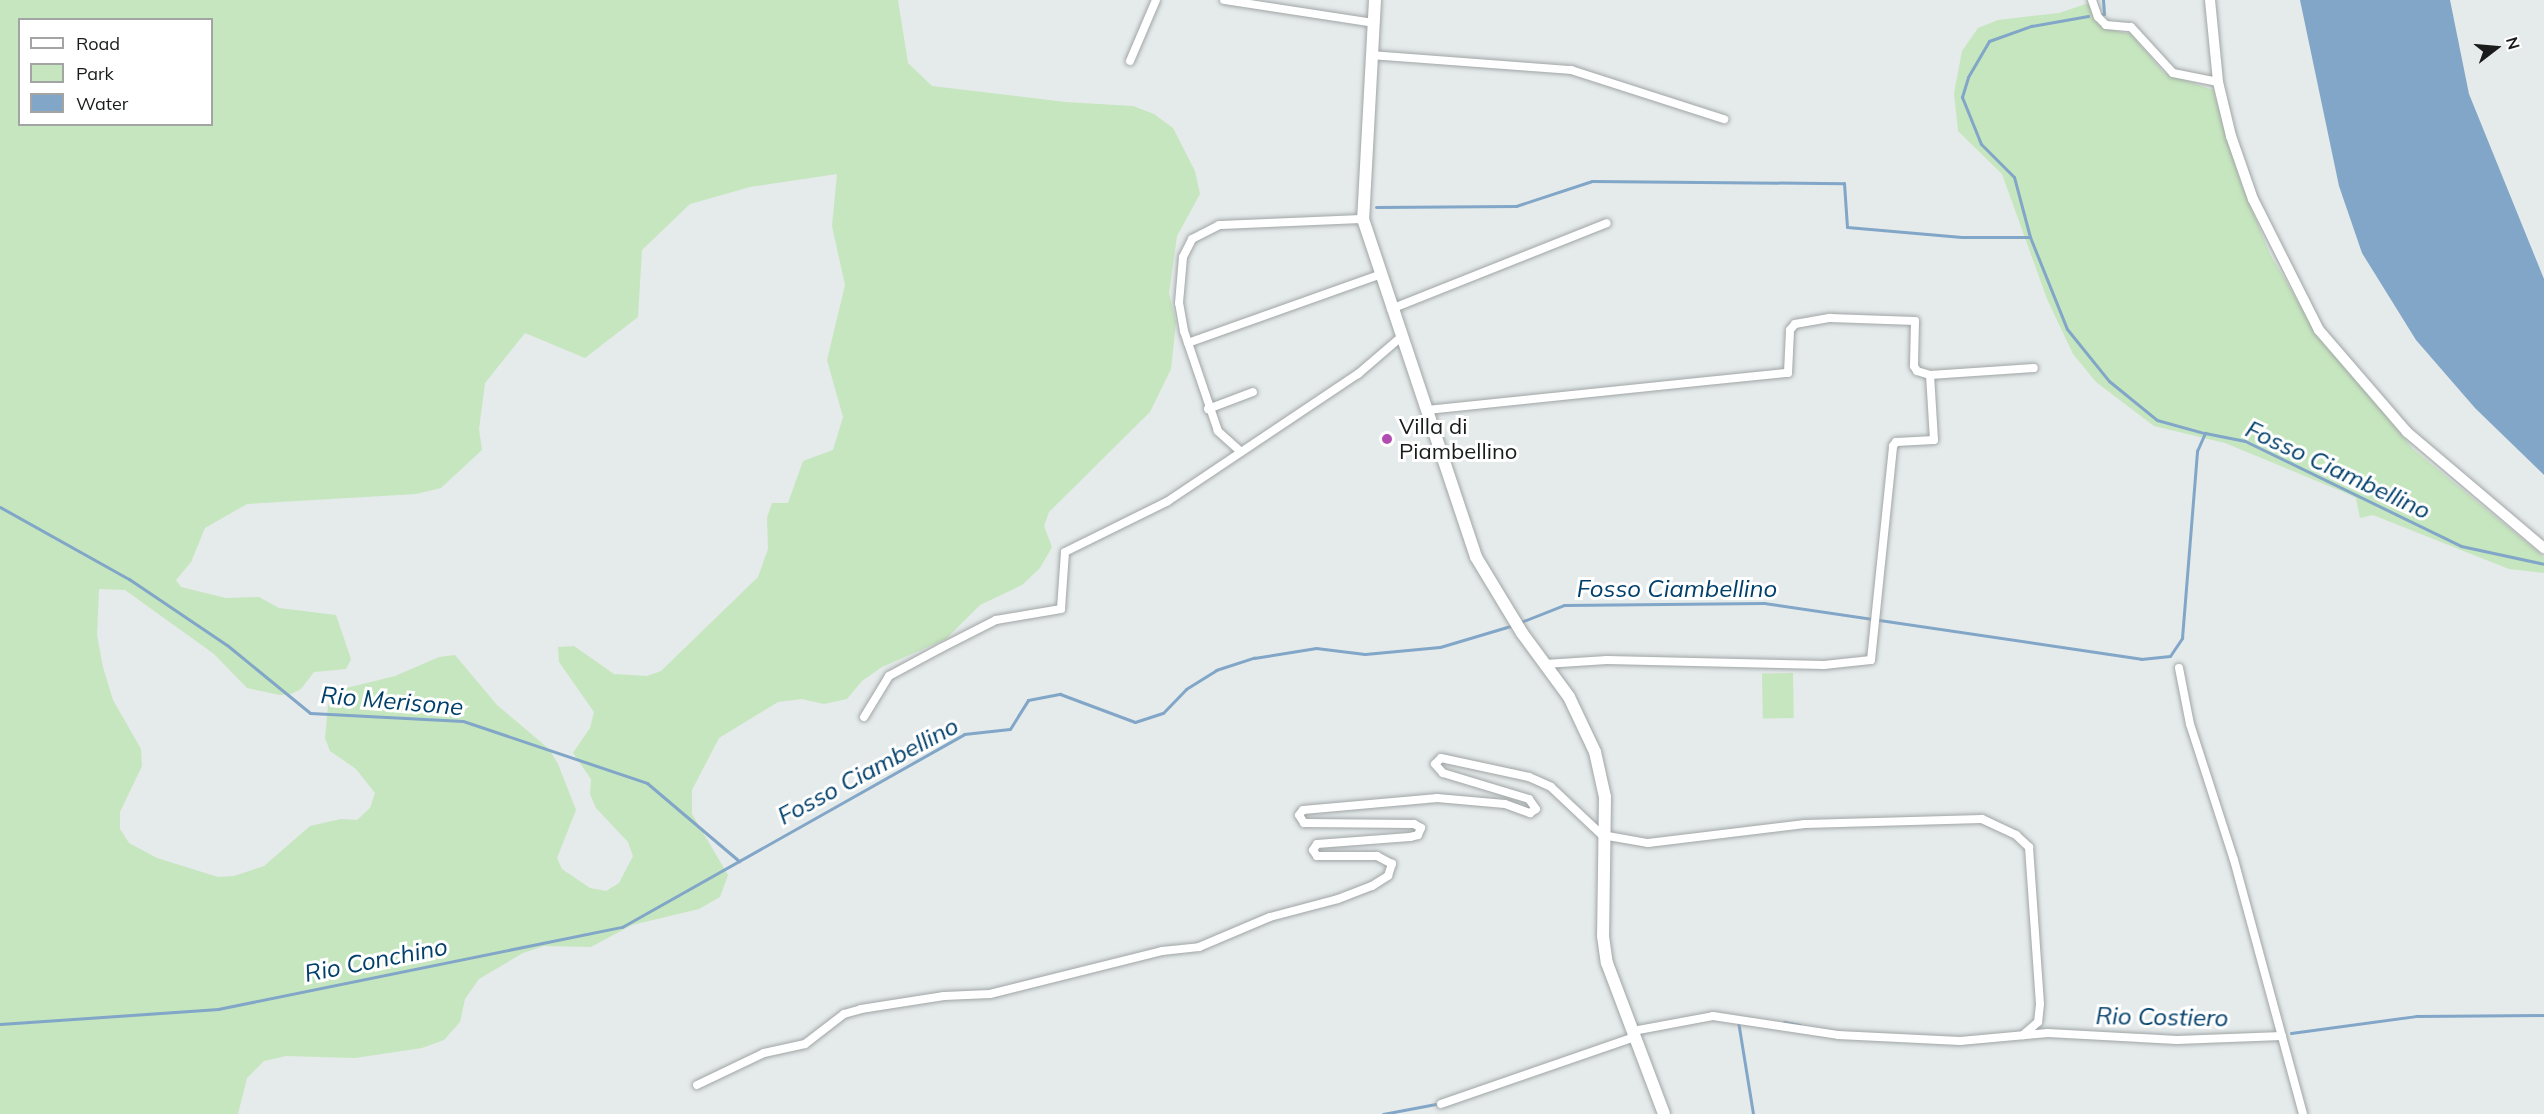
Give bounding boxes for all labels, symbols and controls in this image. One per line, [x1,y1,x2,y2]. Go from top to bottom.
legend [18,18,213,126]
north arrow [2466,18,2526,78]
text: Road [76,32,120,55]
text: N [2502,34,2525,52]
text: Park [76,62,114,85]
text: Water [76,92,128,115]
place label: Villa di Piambellino [1399,413,1517,464]
water label: Fosso Ciambellino [2241,415,2435,525]
marker: Villa di Piambellino [1380,432,1394,446]
water label: Fosso Ciambellino [1577,575,1777,603]
water label: Rio Merisone [319,680,465,722]
water label: Fosso Ciambellino [773,711,963,831]
water label: Rio Conchino [302,932,450,988]
water label: Rio Costiero [2095,1001,2229,1033]

